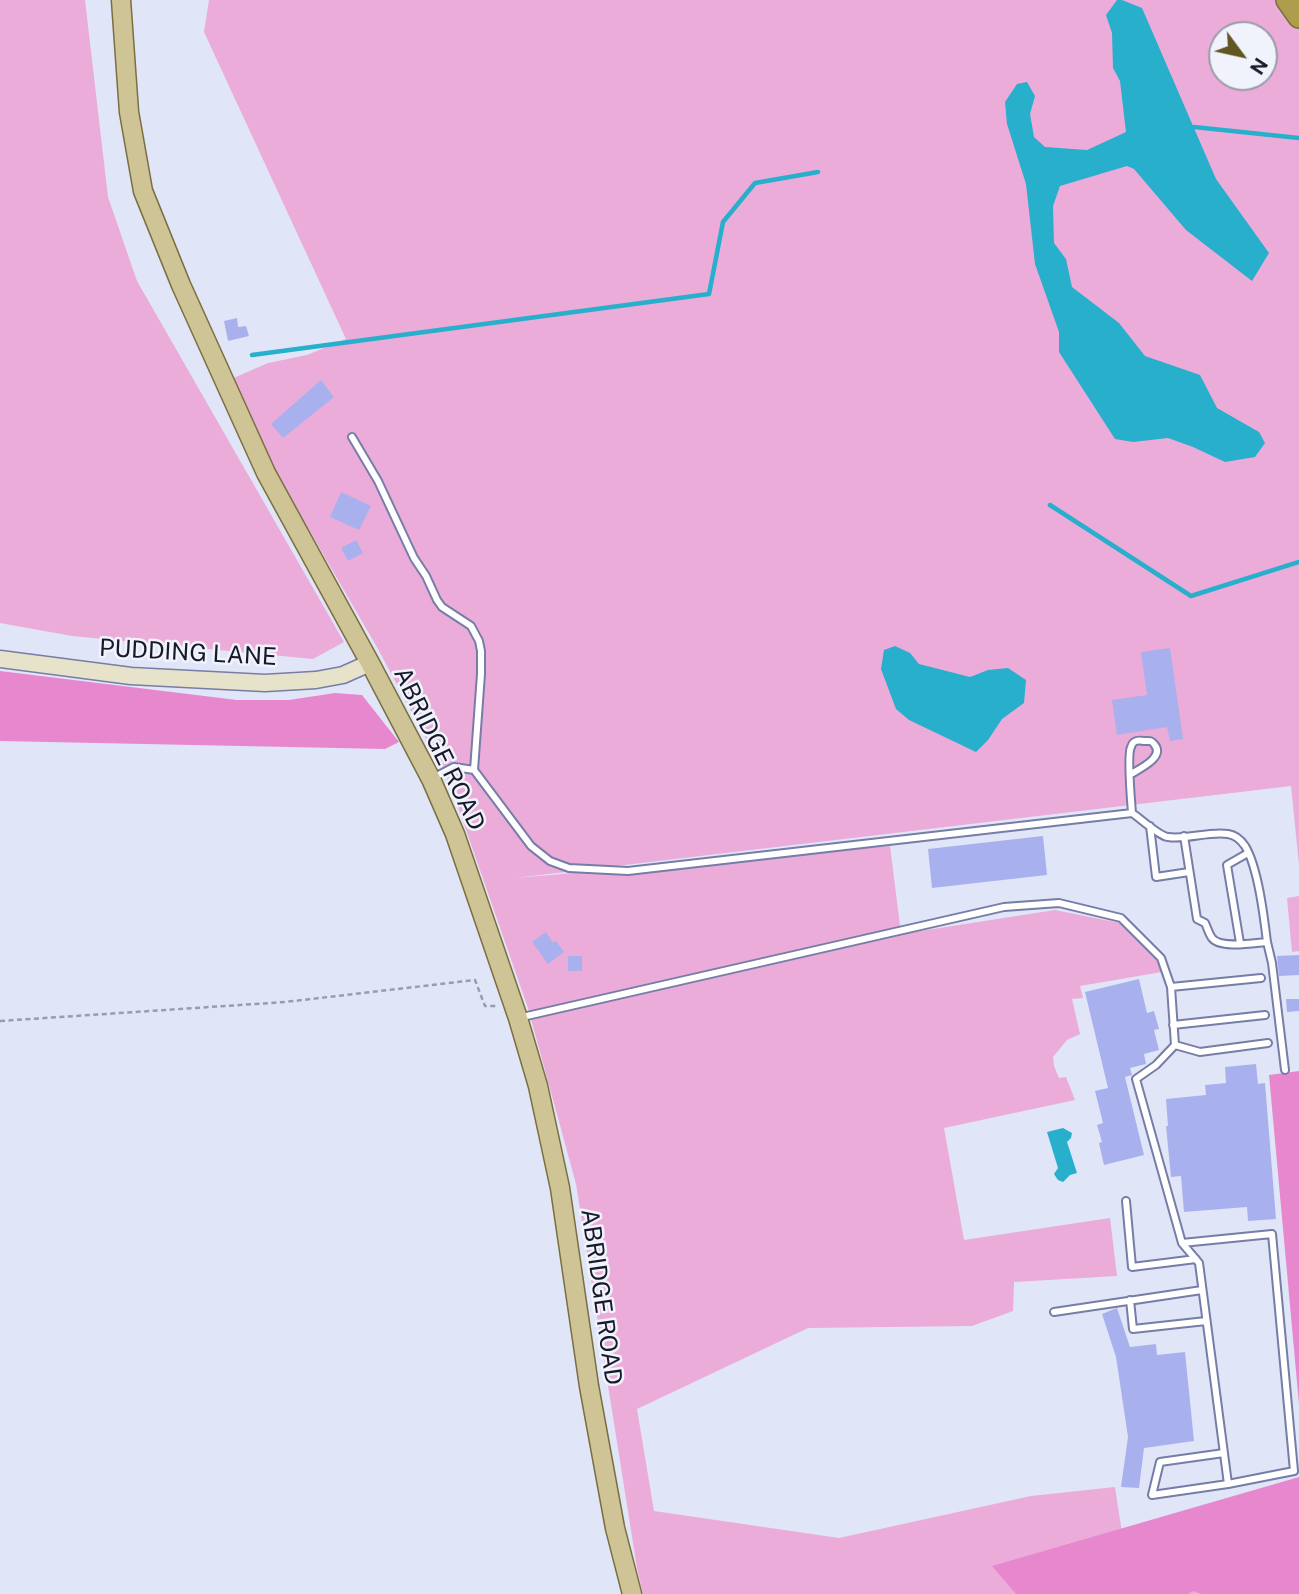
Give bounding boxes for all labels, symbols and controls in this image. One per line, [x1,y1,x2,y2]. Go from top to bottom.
north arrow [1208,21,1278,91]
text: N [1246,54,1272,79]
street label: PUDDING LANE [98,634,278,672]
street label: ABRIDGE ROAD [387,663,491,835]
street label: ABRIDGE ROAD [574,1207,628,1387]

